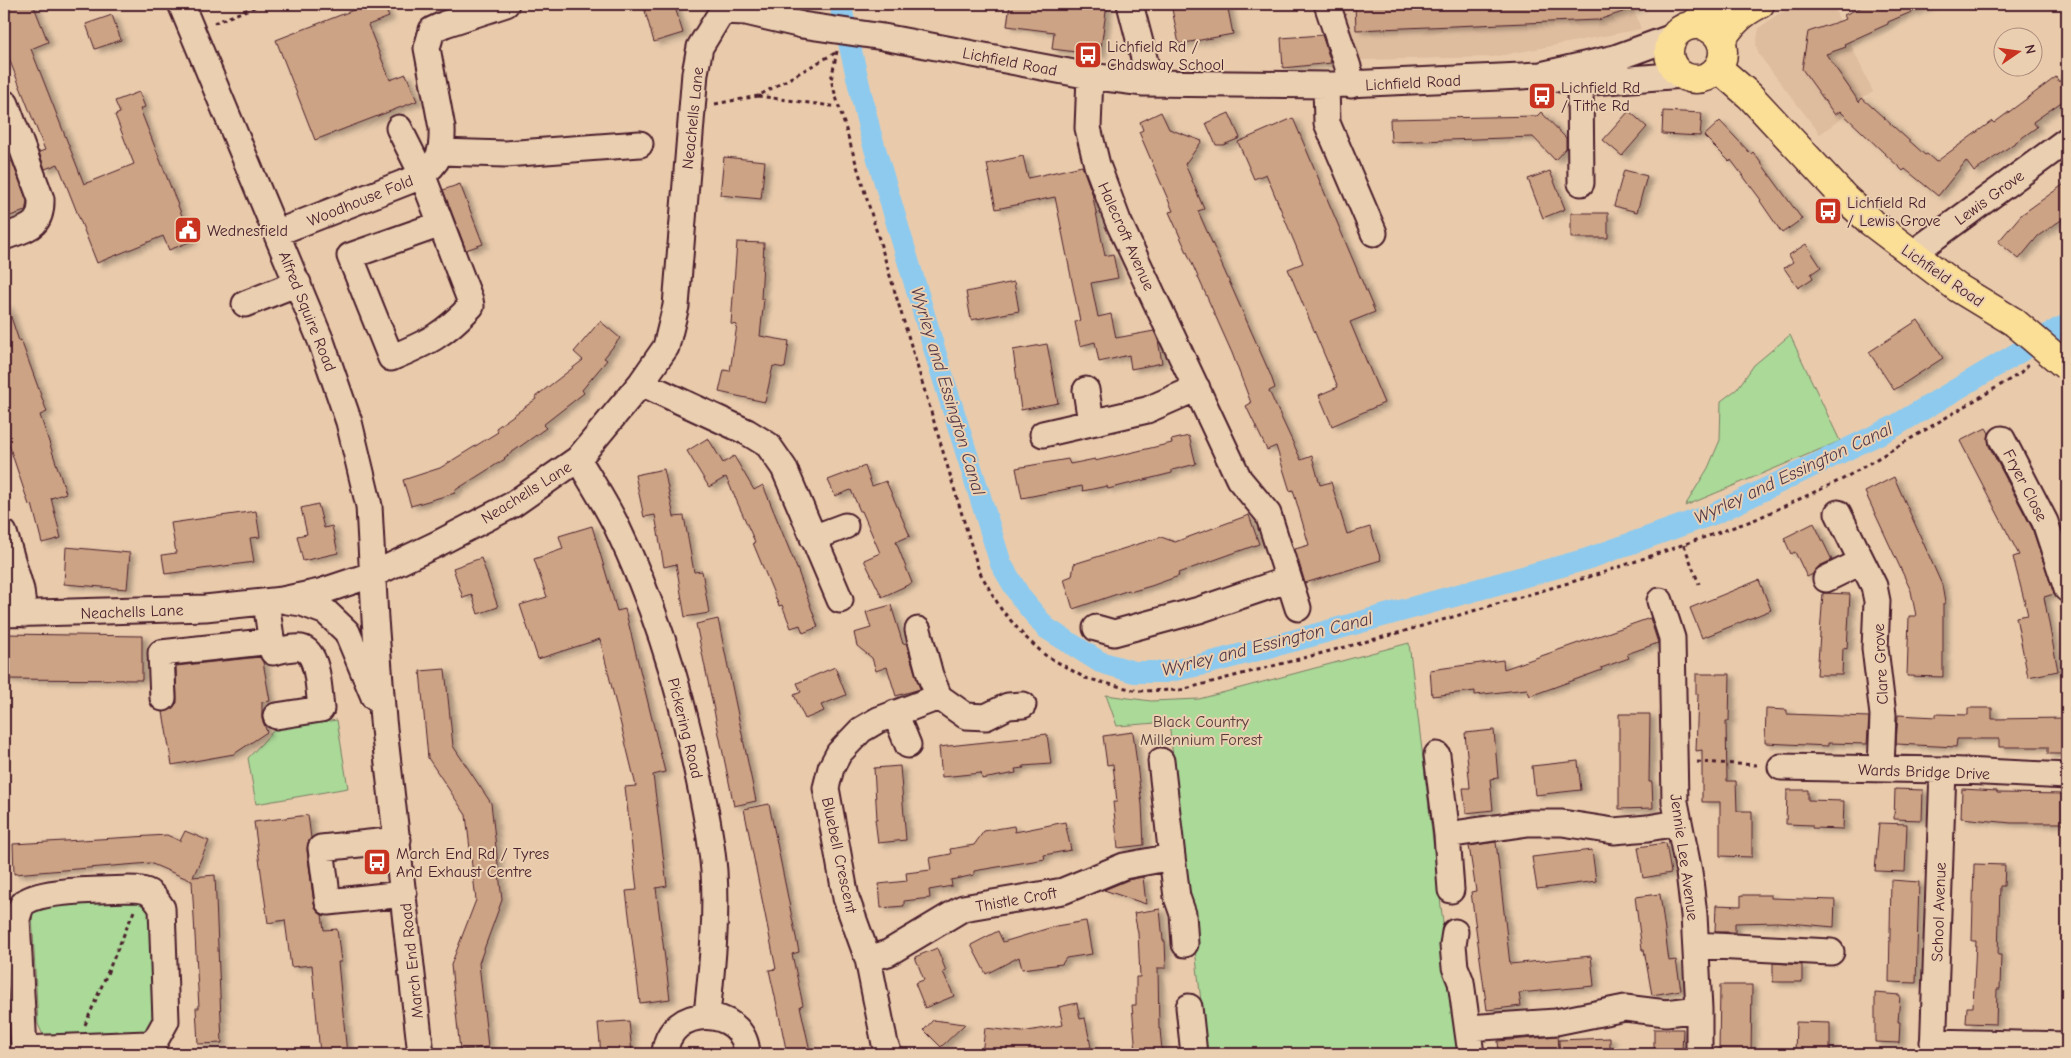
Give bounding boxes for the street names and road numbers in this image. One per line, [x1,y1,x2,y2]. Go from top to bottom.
street label: Lichfield Road [961,44,1059,80]
street label: Neachells Lane [679,66,707,170]
street label: Lichfield Road [1365,72,1461,94]
street label: Lewis Grove [1951,167,2028,229]
street label: Woodhouse Fold [305,171,416,230]
street label: Halecroft Avenue [1094,179,1158,293]
street label: Lichfield Road [1898,241,1987,311]
street label: Alfred Squire Road [275,249,339,374]
street label: Fryer Close [1999,446,2051,525]
street label: Neachells Lane [478,458,575,528]
street label: Neachells Lane [80,601,184,623]
street label: Clare Grove [1870,623,1892,705]
street label: Pickering Road [664,676,706,780]
street label: Wards Bridge Drive [1858,761,1990,783]
street label: Jennie Lee Avenue [1666,793,1702,922]
street label: Bluebell Crescent [818,796,860,915]
street label: School Avenue [1928,862,1950,962]
street label: Thistle Croft [974,884,1059,916]
street label: March End Road [397,902,427,1020]

